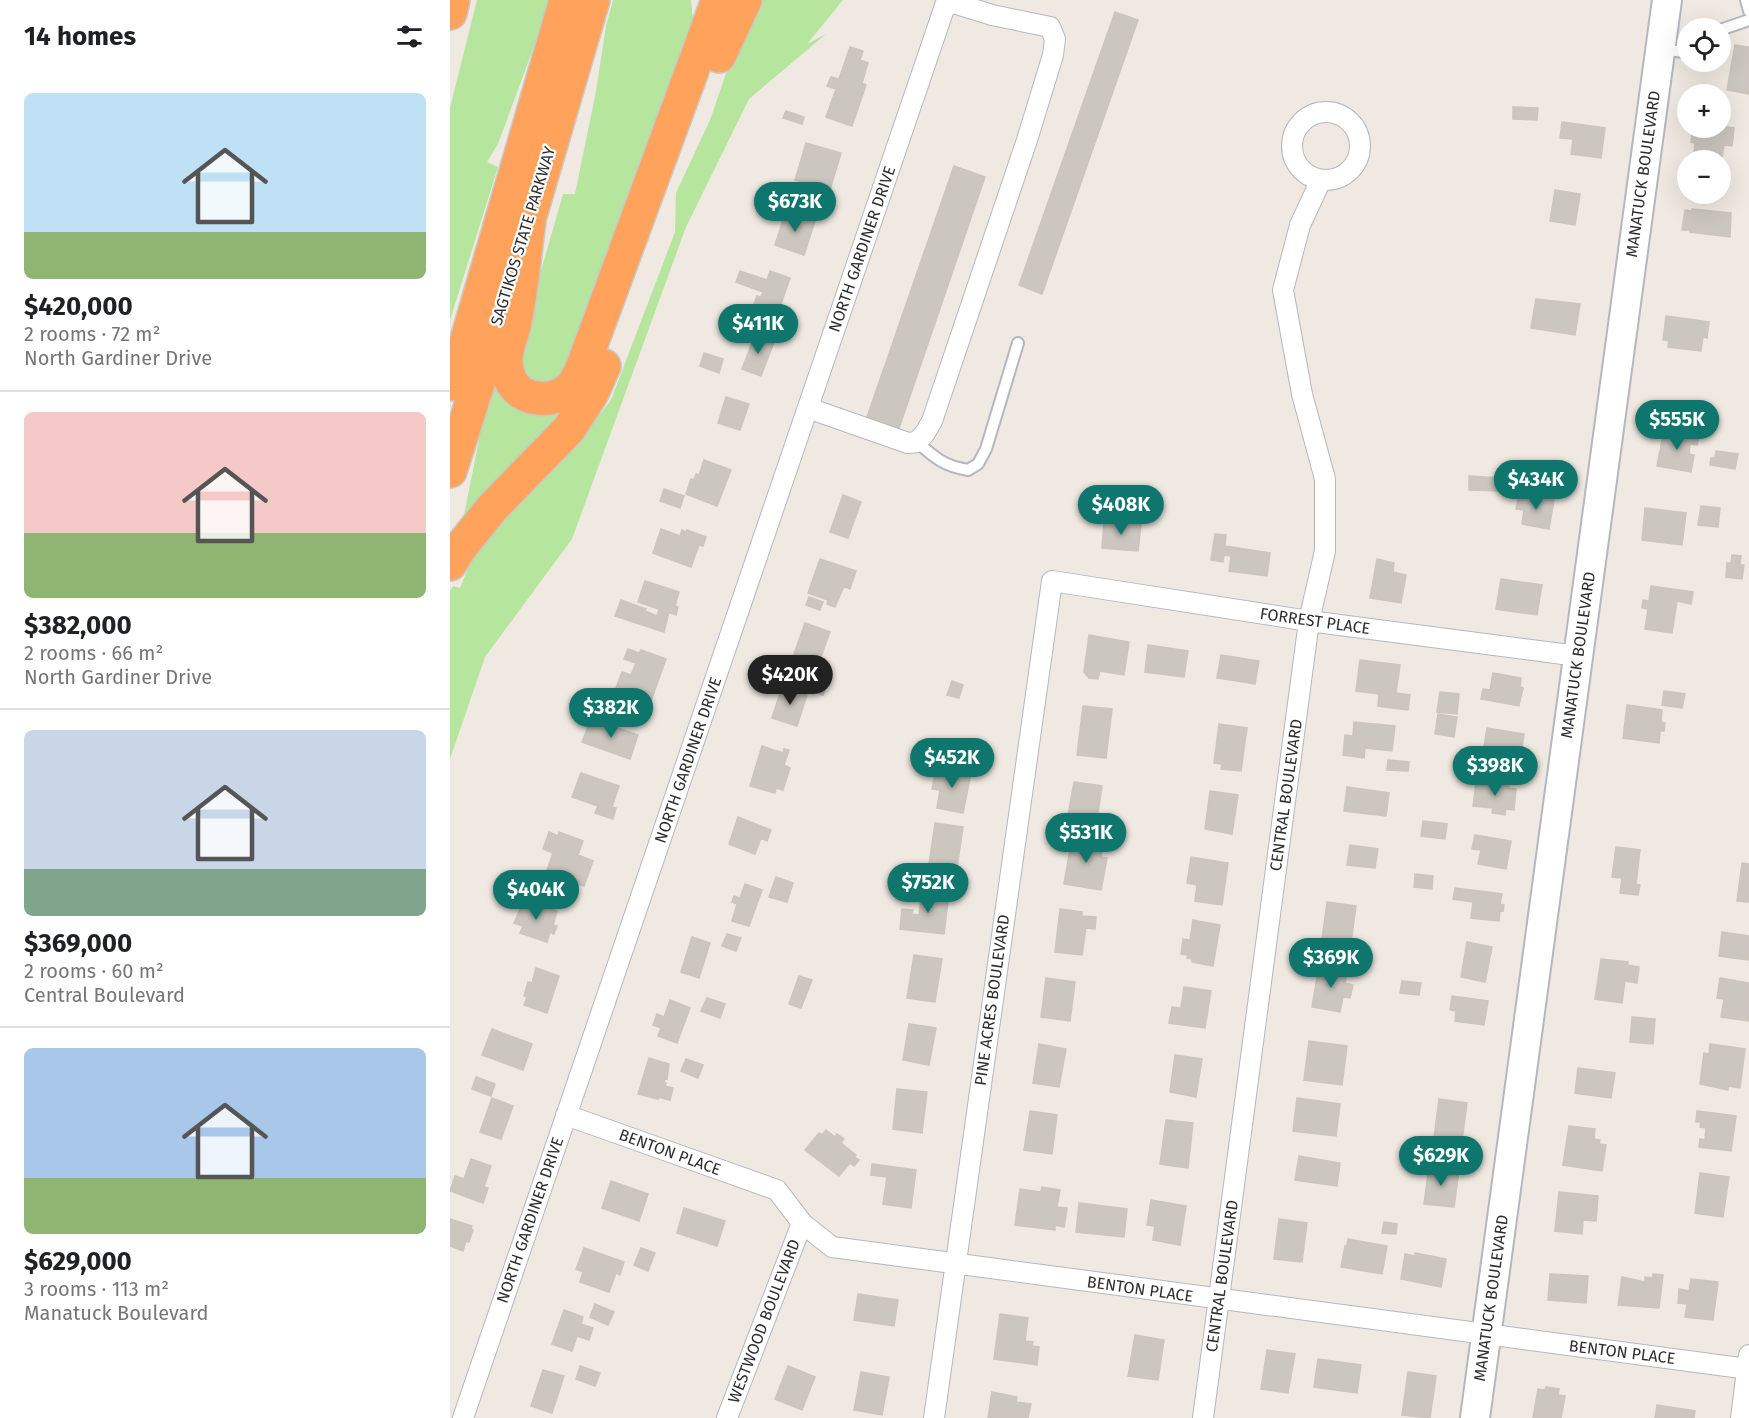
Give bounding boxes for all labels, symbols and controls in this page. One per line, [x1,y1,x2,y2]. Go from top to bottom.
map controls [1677,18,1731,204]
button: locate [1677,18,1731,72]
icon: filters [393,20,426,53]
text: 14 homes [24,21,136,52]
button: + [1677,84,1731,138]
street label: MANATUCK BOULEVARD [1622,89,1664,259]
icon: home [171,132,279,240]
street label: SAGTIKOS STATE PARKWAY [487,144,559,328]
button: − [1677,150,1731,204]
street label: NORTH GARDINER DRIVE [825,164,899,334]
pin: $673K [753,182,837,233]
text: $673K [768,189,822,213]
text: $420,000 [24,291,133,322]
pin: $411K [716,304,800,355]
text: $411K [732,311,784,335]
text: 2 rooms · 72 m² [24,322,160,346]
text: North Gardiner Drive [24,346,212,370]
pin: $555K [1635,400,1719,451]
text: $555K [1649,407,1705,431]
icon: home [171,451,279,559]
pin: $434K [1494,460,1578,511]
text: $434K [1508,467,1564,491]
pin: $408K [1079,485,1163,536]
text: $408K [1092,492,1150,516]
street label: MANATUCK BOULEVARD [1557,570,1599,740]
street label: FORREST PLACE [1259,604,1371,638]
text: $382,000 [24,610,132,641]
text: 2 rooms · 66 m² [24,641,163,665]
pin: $420K [748,655,832,706]
text: $420K [762,662,818,686]
text: North Gardiner Drive [24,665,212,689]
street label: NORTH GARDINER DRIVE [651,675,725,845]
pin: $382K [569,688,653,739]
text: $382K [583,695,639,719]
street label: CENTRAL BOULEVARD [1266,718,1306,872]
pin: $452K [910,738,994,789]
text: $452K [924,745,980,769]
pin: $398K [1453,746,1537,797]
text: $398K [1467,753,1523,777]
icon: home [171,769,279,877]
pin: $531K [1044,813,1128,864]
text: $531K [1059,820,1113,844]
pin: $752K [886,863,970,914]
pin: $404K [494,870,578,921]
text: $752K [901,870,955,894]
text: $404K [507,877,565,901]
street label: PINE ACRES BOULEVARD [971,913,1013,1087]
text: $369,000 [24,928,132,959]
pin: $369K [1289,938,1373,989]
text: $369K [1303,945,1359,969]
text: 2 rooms · 60 m² [24,959,164,983]
text: Central Boulevard [24,983,185,1007]
icon: home [171,1087,279,1195]
street label: BENTON PLACE [616,1125,724,1179]
street label: NORTH GARDINER DRIVE [493,1135,567,1305]
pin: $629K [1399,1136,1483,1187]
text: $629K [1413,1143,1469,1167]
street label: CENTRAL BOULEVARD [1202,1199,1242,1353]
street label: MANATUCK BOULEVARD [1470,1213,1512,1383]
street label: WESTWOOD BOULEVARD [724,1236,804,1406]
text: $629,000 [24,1246,132,1277]
street label: BENTON PLACE [1086,1272,1194,1306]
text: 3 rooms · 113 m² [24,1277,169,1301]
text: Manatuck Boulevard [24,1301,209,1325]
street label: BENTON PLACE [1568,1336,1676,1368]

